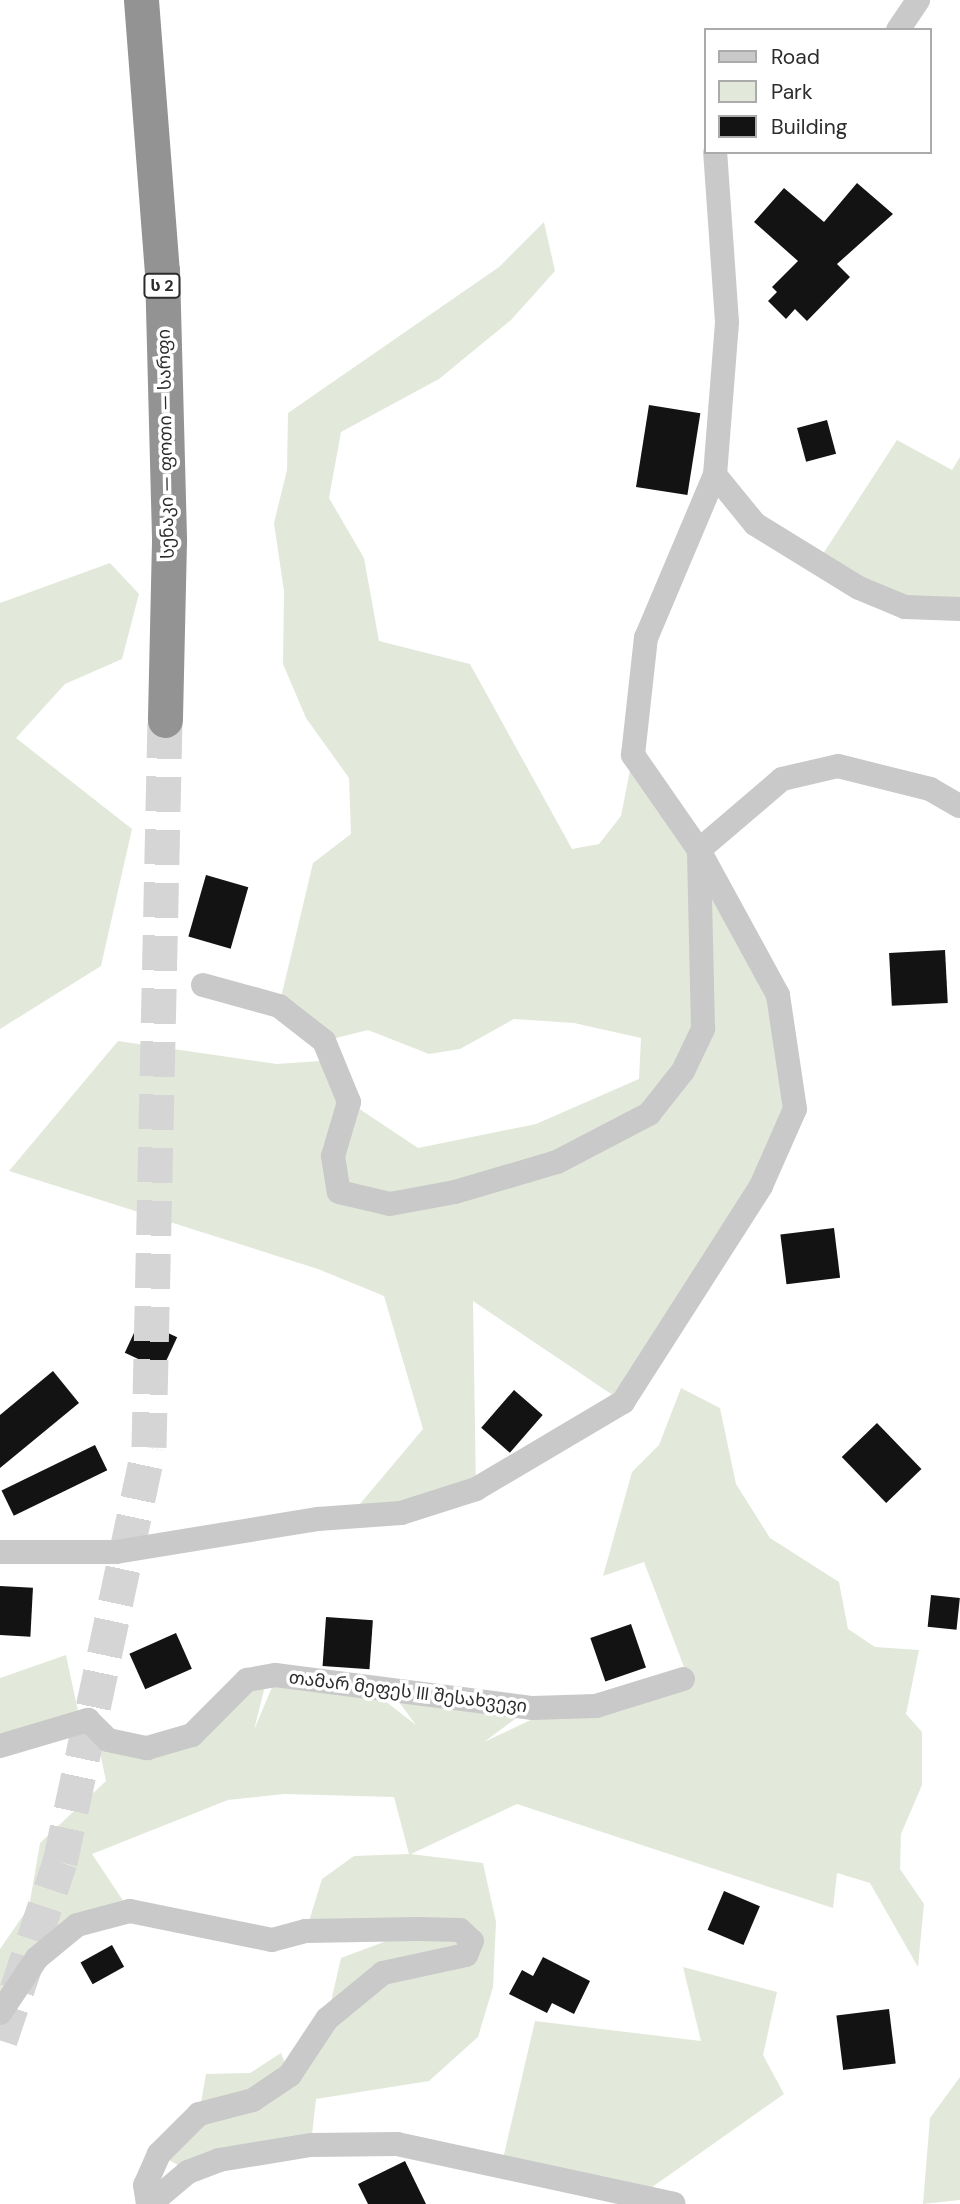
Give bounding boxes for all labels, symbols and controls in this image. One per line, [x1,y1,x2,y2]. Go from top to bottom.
legend [704,28,932,154]
text: Road [771,43,820,71]
text: Park [771,78,812,106]
text: Building [771,113,847,141]
road number: ს 2 [143,274,181,298]
street label: სენაკი — ფოთი — სარფი [153,329,179,559]
street label: თამარ მეფეს III შესახვევი [288,1667,528,1717]

